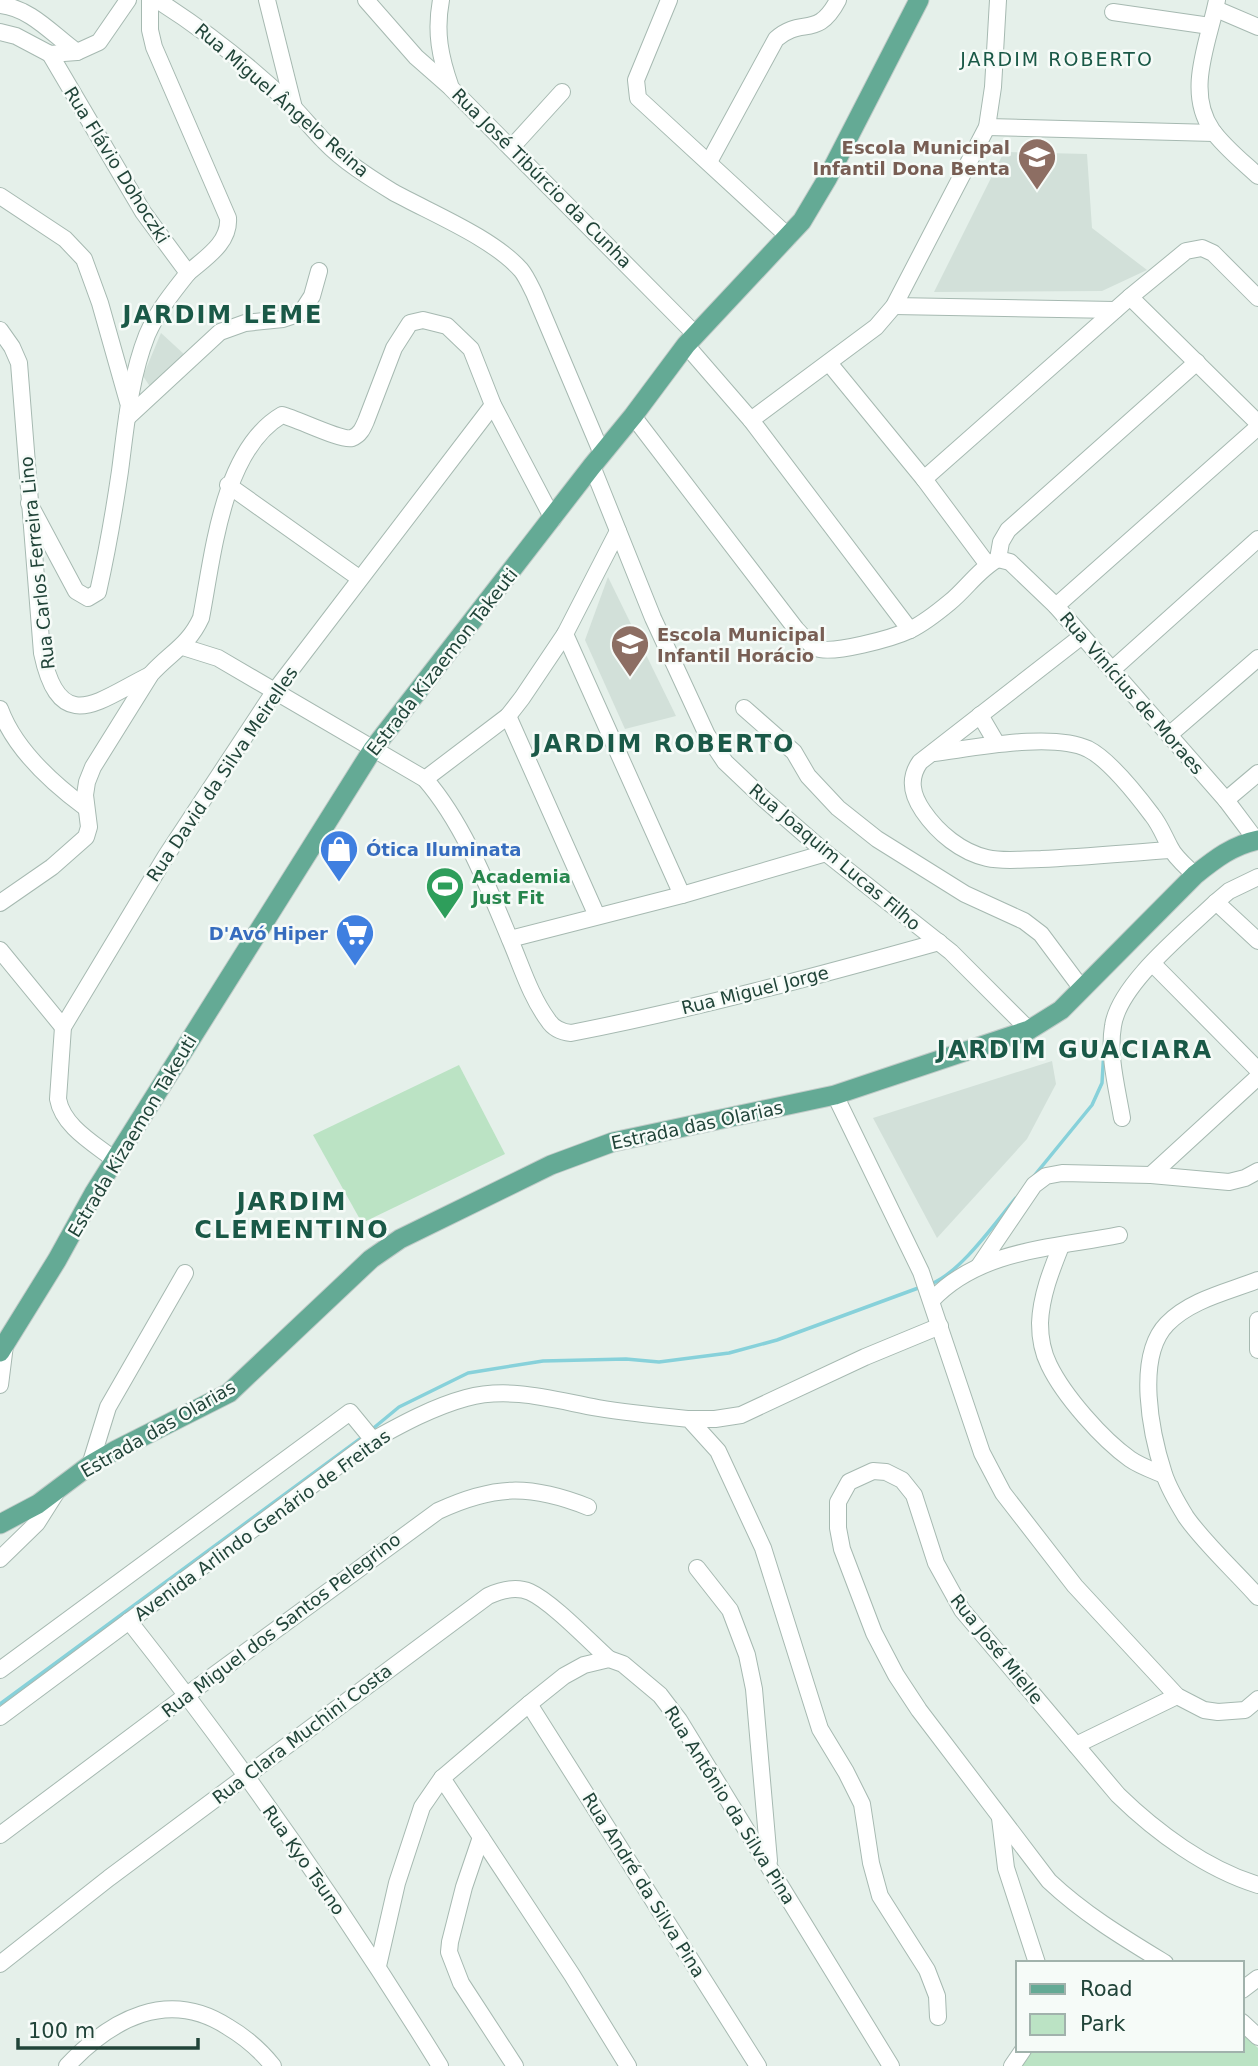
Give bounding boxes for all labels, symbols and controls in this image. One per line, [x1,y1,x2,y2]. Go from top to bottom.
street label: Rua Miguel Ângelo Reina [191,19,373,181]
district label: JARDIM ROBERTO [959,48,1154,70]
street label: Rua Flávio Dohoczki [60,83,174,247]
street label: Rua José Tibúrcio da Cunha [448,84,636,272]
school or university icon: Escola Municipal Infantil Dona Benta [1016,136,1058,191]
place label: Escola Municipal Infantil Dona Benta [812,137,1010,179]
district label: JARDIM LEME [120,301,324,329]
street label: Rua Carlos Ferreira Lino [15,455,59,671]
street label: Estrada Kizaemon Takeuti [362,564,522,760]
street label: Rua Vinícius de Moraes [1056,608,1208,778]
school or university icon: Escola Municipal Infantil Horácio [609,623,651,678]
place label: Escola Municipal Infantil Horácio [657,624,825,666]
street label: Rua David da Silva Meirelles [142,663,302,885]
district label: JARDIM ROBERTO [531,730,795,758]
street label: Rua Joaquim Lucas Filho [745,779,925,935]
shop icon: Ótica Iluminata [318,828,360,883]
place label: Ótica Iluminata [366,839,521,860]
sports icon: Academia Just Fit [424,865,466,920]
place label: Academia Just Fit [470,866,571,908]
supermarket icon: D'Avó Hiper [334,912,376,967]
place label: D'Avó Hiper [209,923,328,944]
street label: Rua Miguel Jorge [679,962,831,1018]
street label: Estrada Kizaemon Takeuti [63,1031,201,1241]
district label: JARDIM GUACIARA [935,1036,1213,1064]
street label: Estrada das Olarias [609,1097,785,1153]
district label: JARDIM CLEMENTINO [194,1188,390,1244]
street label: Estrada das Olarias [77,1376,239,1482]
street label: Avenida Arlindo Genário de Freitas [130,1425,394,1625]
street label: Rua Miguel dos Santos Pelegrino [158,1528,404,1722]
street label: Rua José Mielle [946,1590,1048,1708]
street label: Rua Clara Muchini Costa [208,1660,396,1808]
street label: Rua Antônio da Silva Pina [660,1702,800,1908]
street label: Rua André da Silva Pina [578,1789,710,1981]
street label: Rua Kyo Tsuno [258,1801,350,1919]
legend [1016,1961,1244,2052]
text: Road [1080,1977,1133,2001]
scale bar [18,2007,198,2050]
text: Park [1080,2012,1126,2036]
text: 100 m [28,2019,95,2043]

